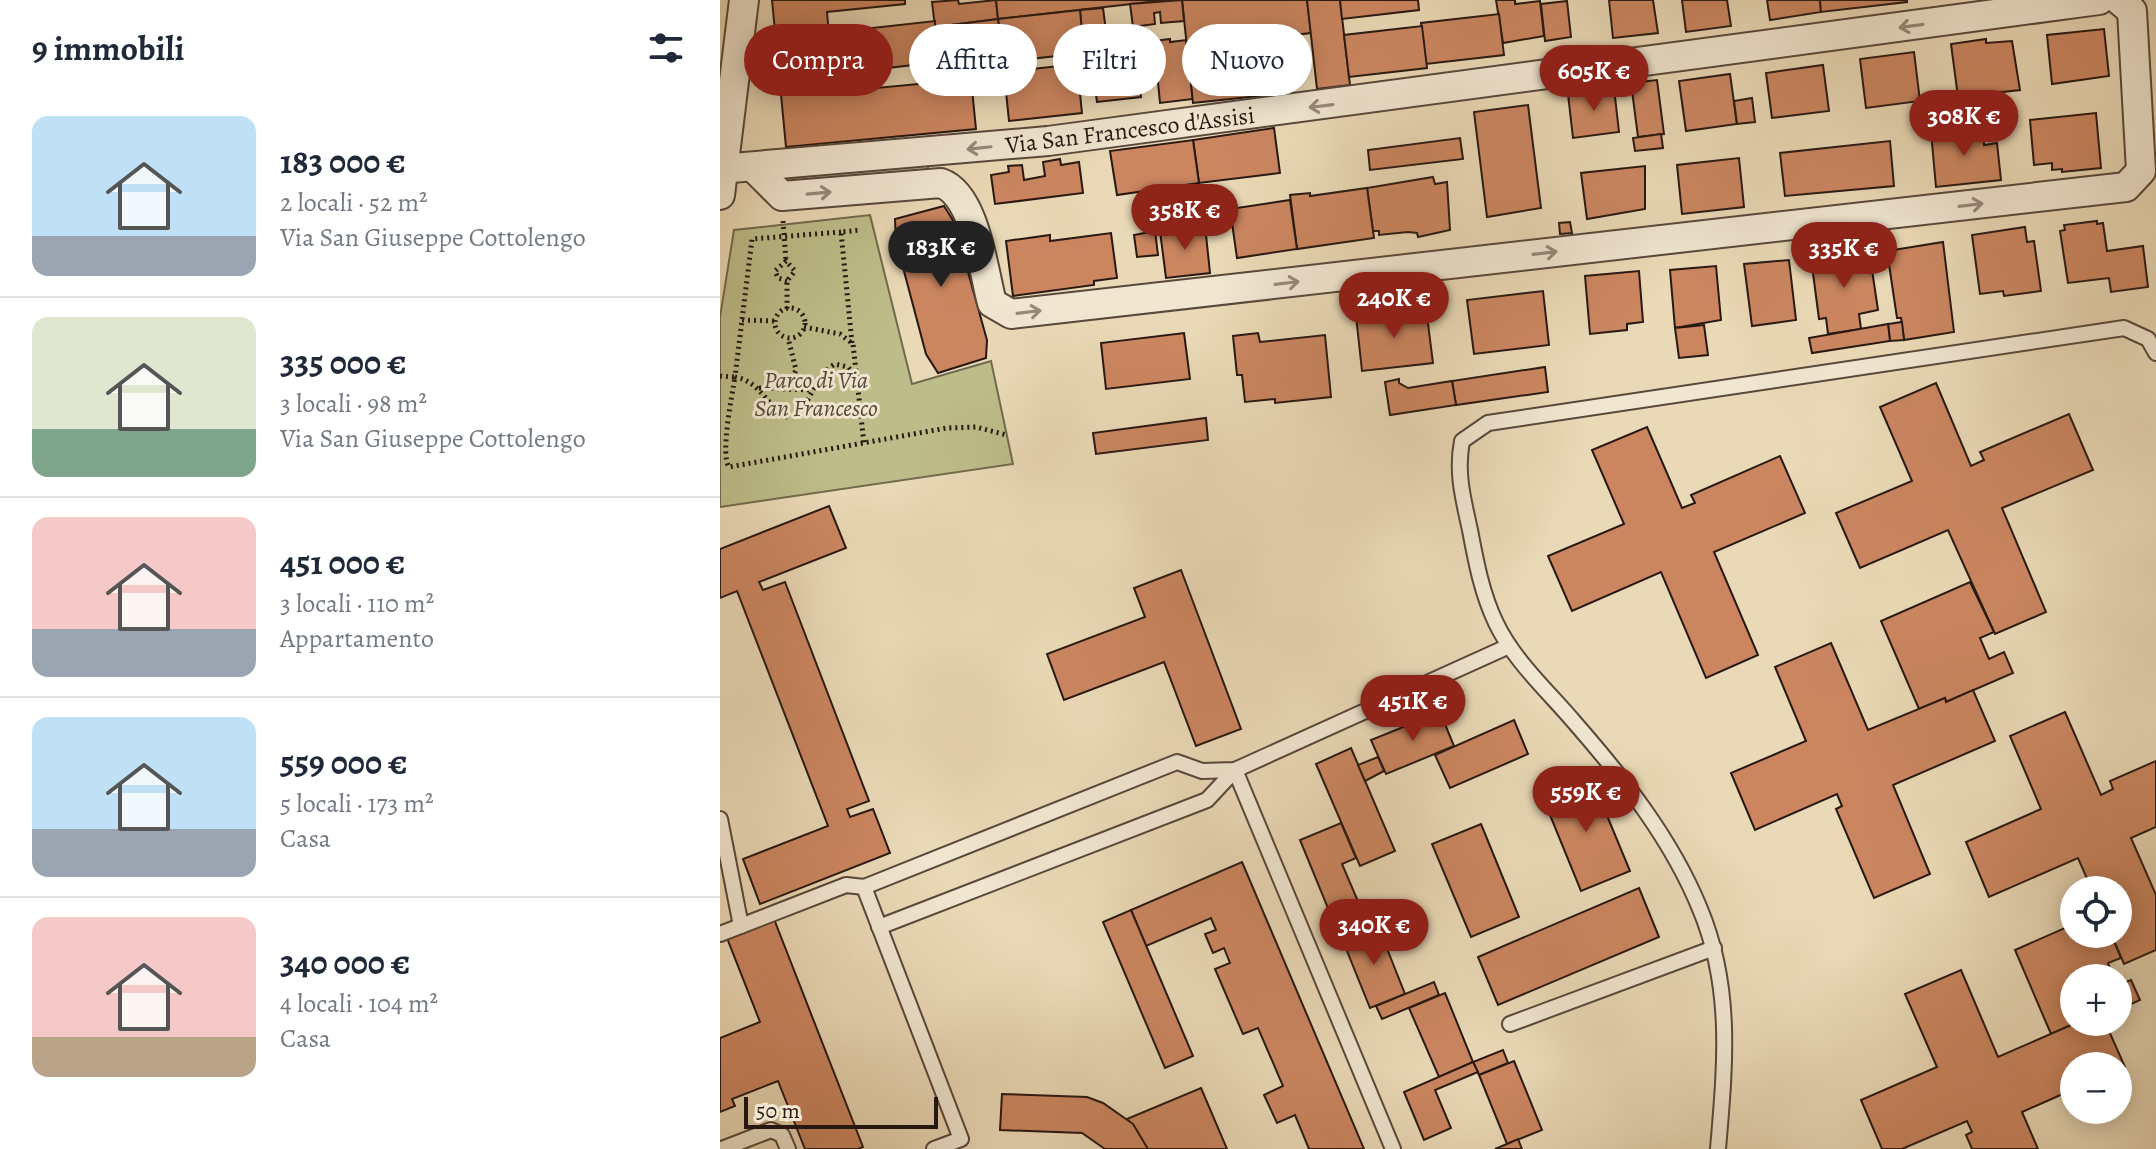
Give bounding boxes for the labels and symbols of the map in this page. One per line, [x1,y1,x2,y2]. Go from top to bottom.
one-way arrow [1899,19,1924,34]
pin: 605K € [1529,45,1659,113]
pin: 308K € [1899,90,2029,158]
street label: Via San Francesco d'Assisi [1003,99,1256,161]
one-way arrow [1308,99,1334,114]
one-way arrow [966,141,993,156]
pin: 358K € [1120,184,1250,252]
one-way arrow [805,185,832,200]
one-way arrow [1957,197,1983,212]
pin: 183K € [876,221,1006,289]
pin: 335K € [1779,222,1909,290]
one-way arrow [1531,246,1558,261]
pin: 240K € [1329,272,1459,340]
one-way arrow [1273,275,1300,290]
one-way arrow [1015,305,1042,320]
park label: Parco di Via San Francesco [754,364,878,424]
pin: 451K € [1348,675,1478,743]
pin: 559K € [1521,766,1651,834]
pin: 340K € [1309,899,1439,967]
scale bar [744,1093,938,1129]

